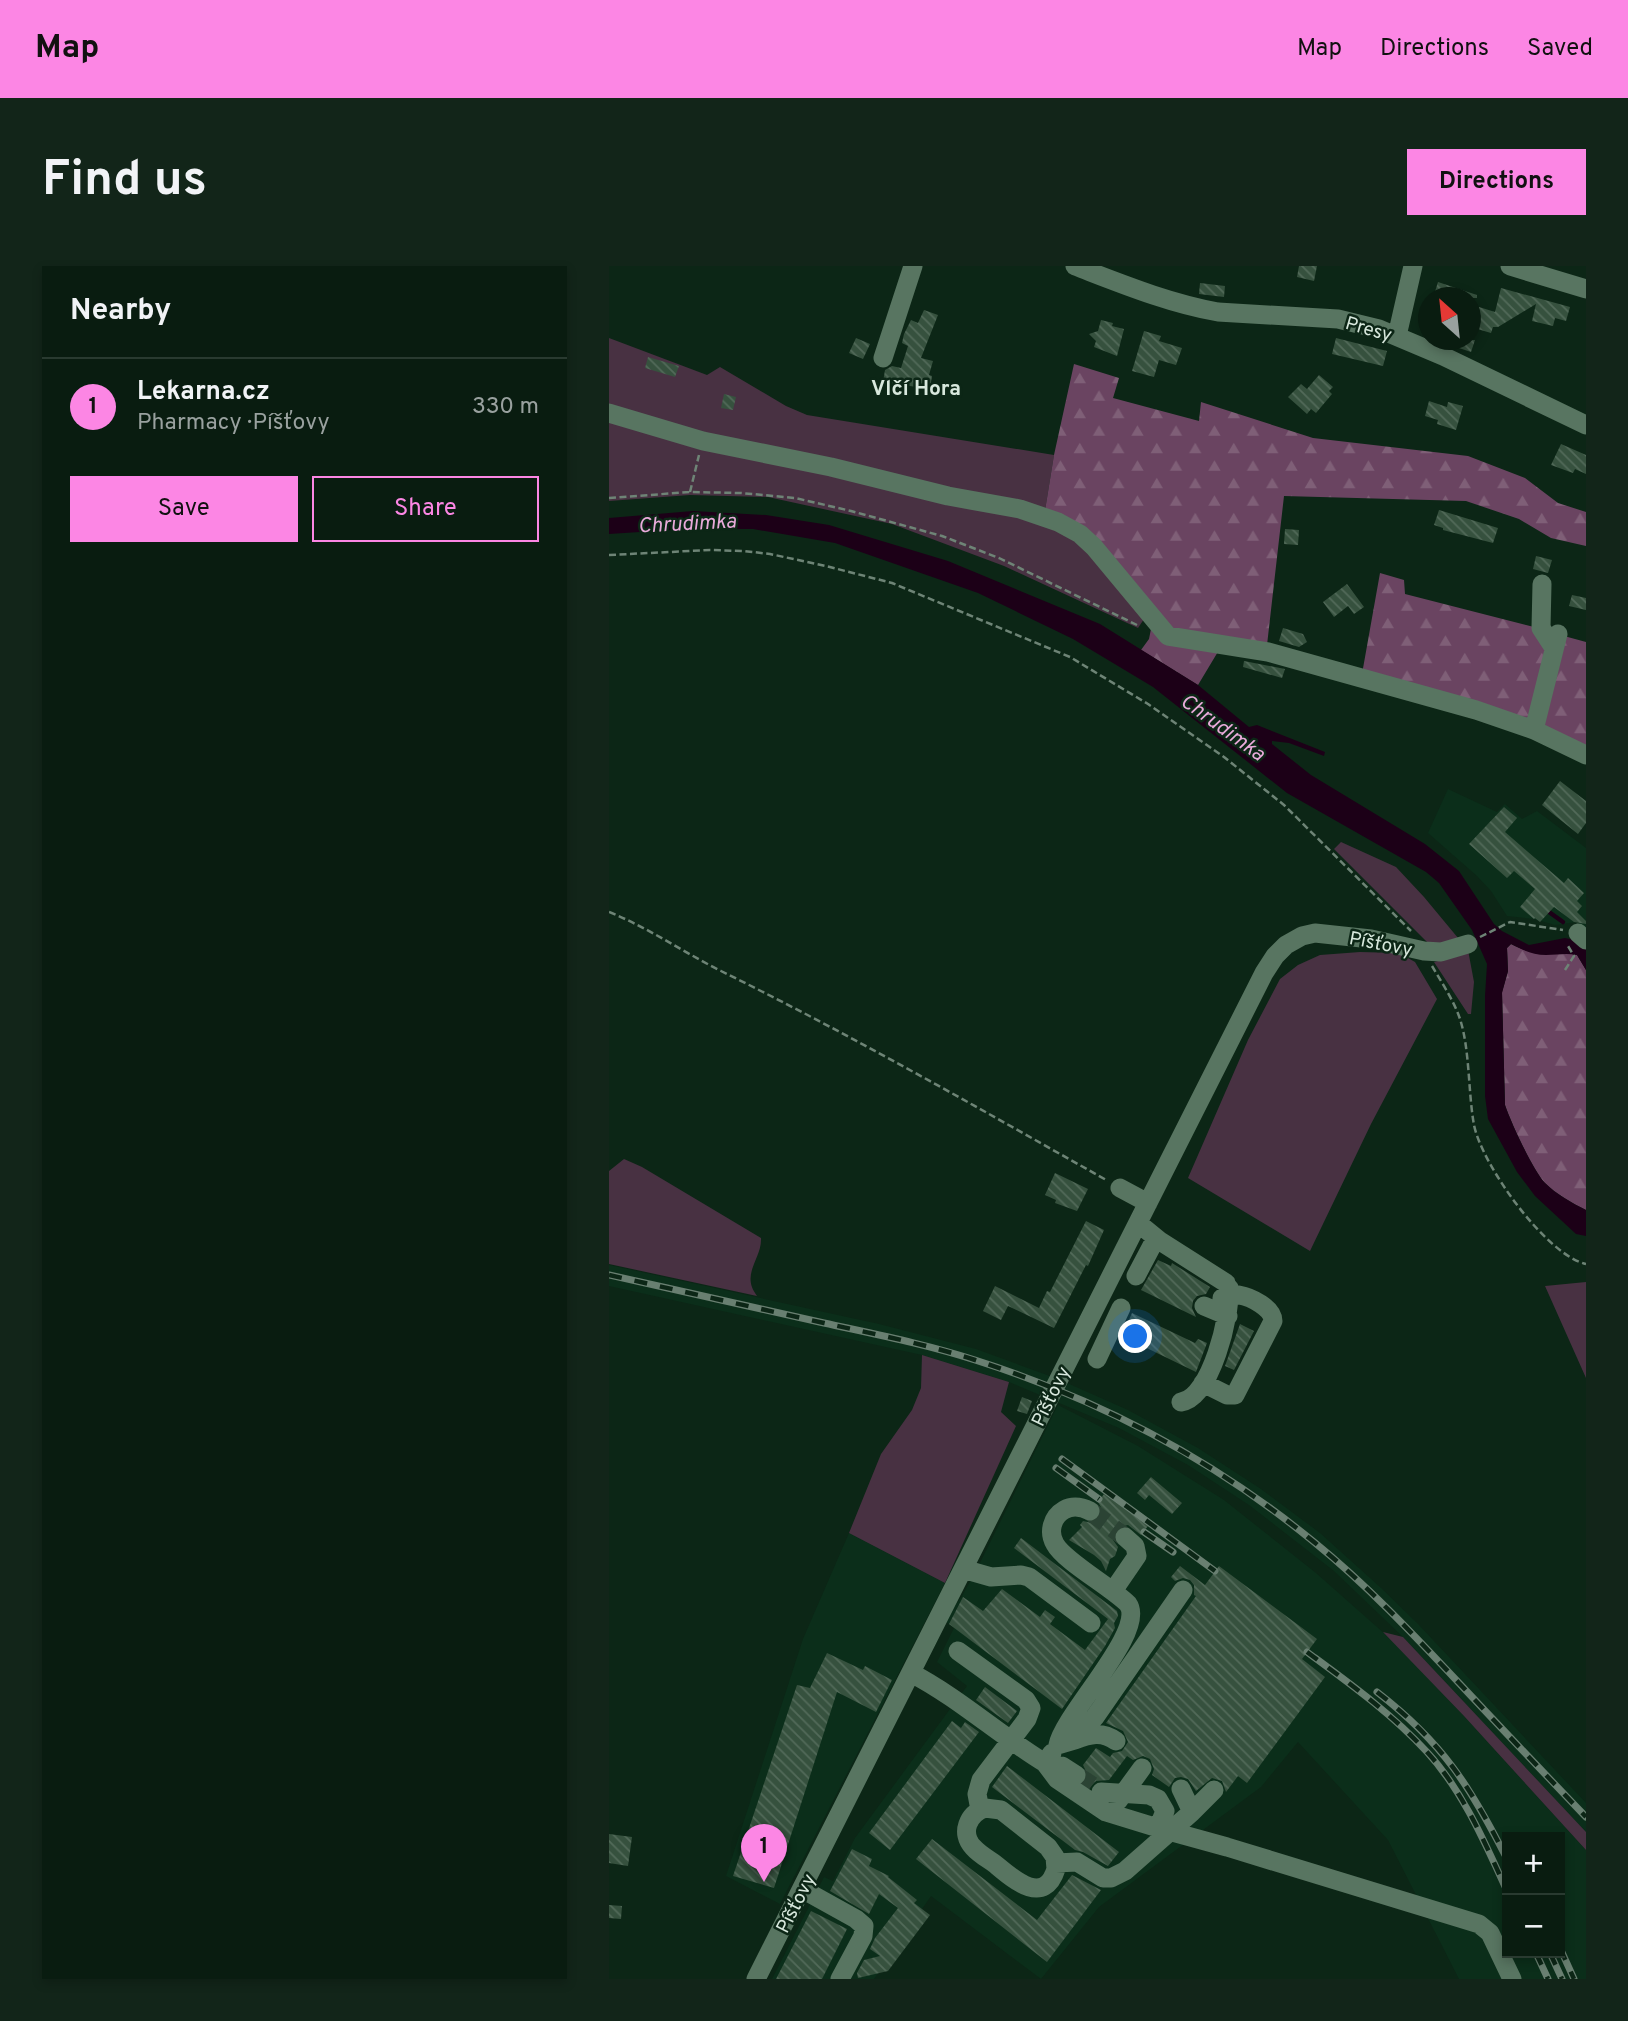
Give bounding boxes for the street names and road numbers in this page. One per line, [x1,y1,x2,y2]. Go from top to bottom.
street label: Presy [1342,312,1395,348]
street label: Píšťovy [1347,927,1414,963]
street label: Píšťovy [1027,1363,1077,1431]
street label: Píšťovy [772,1870,822,1938]

